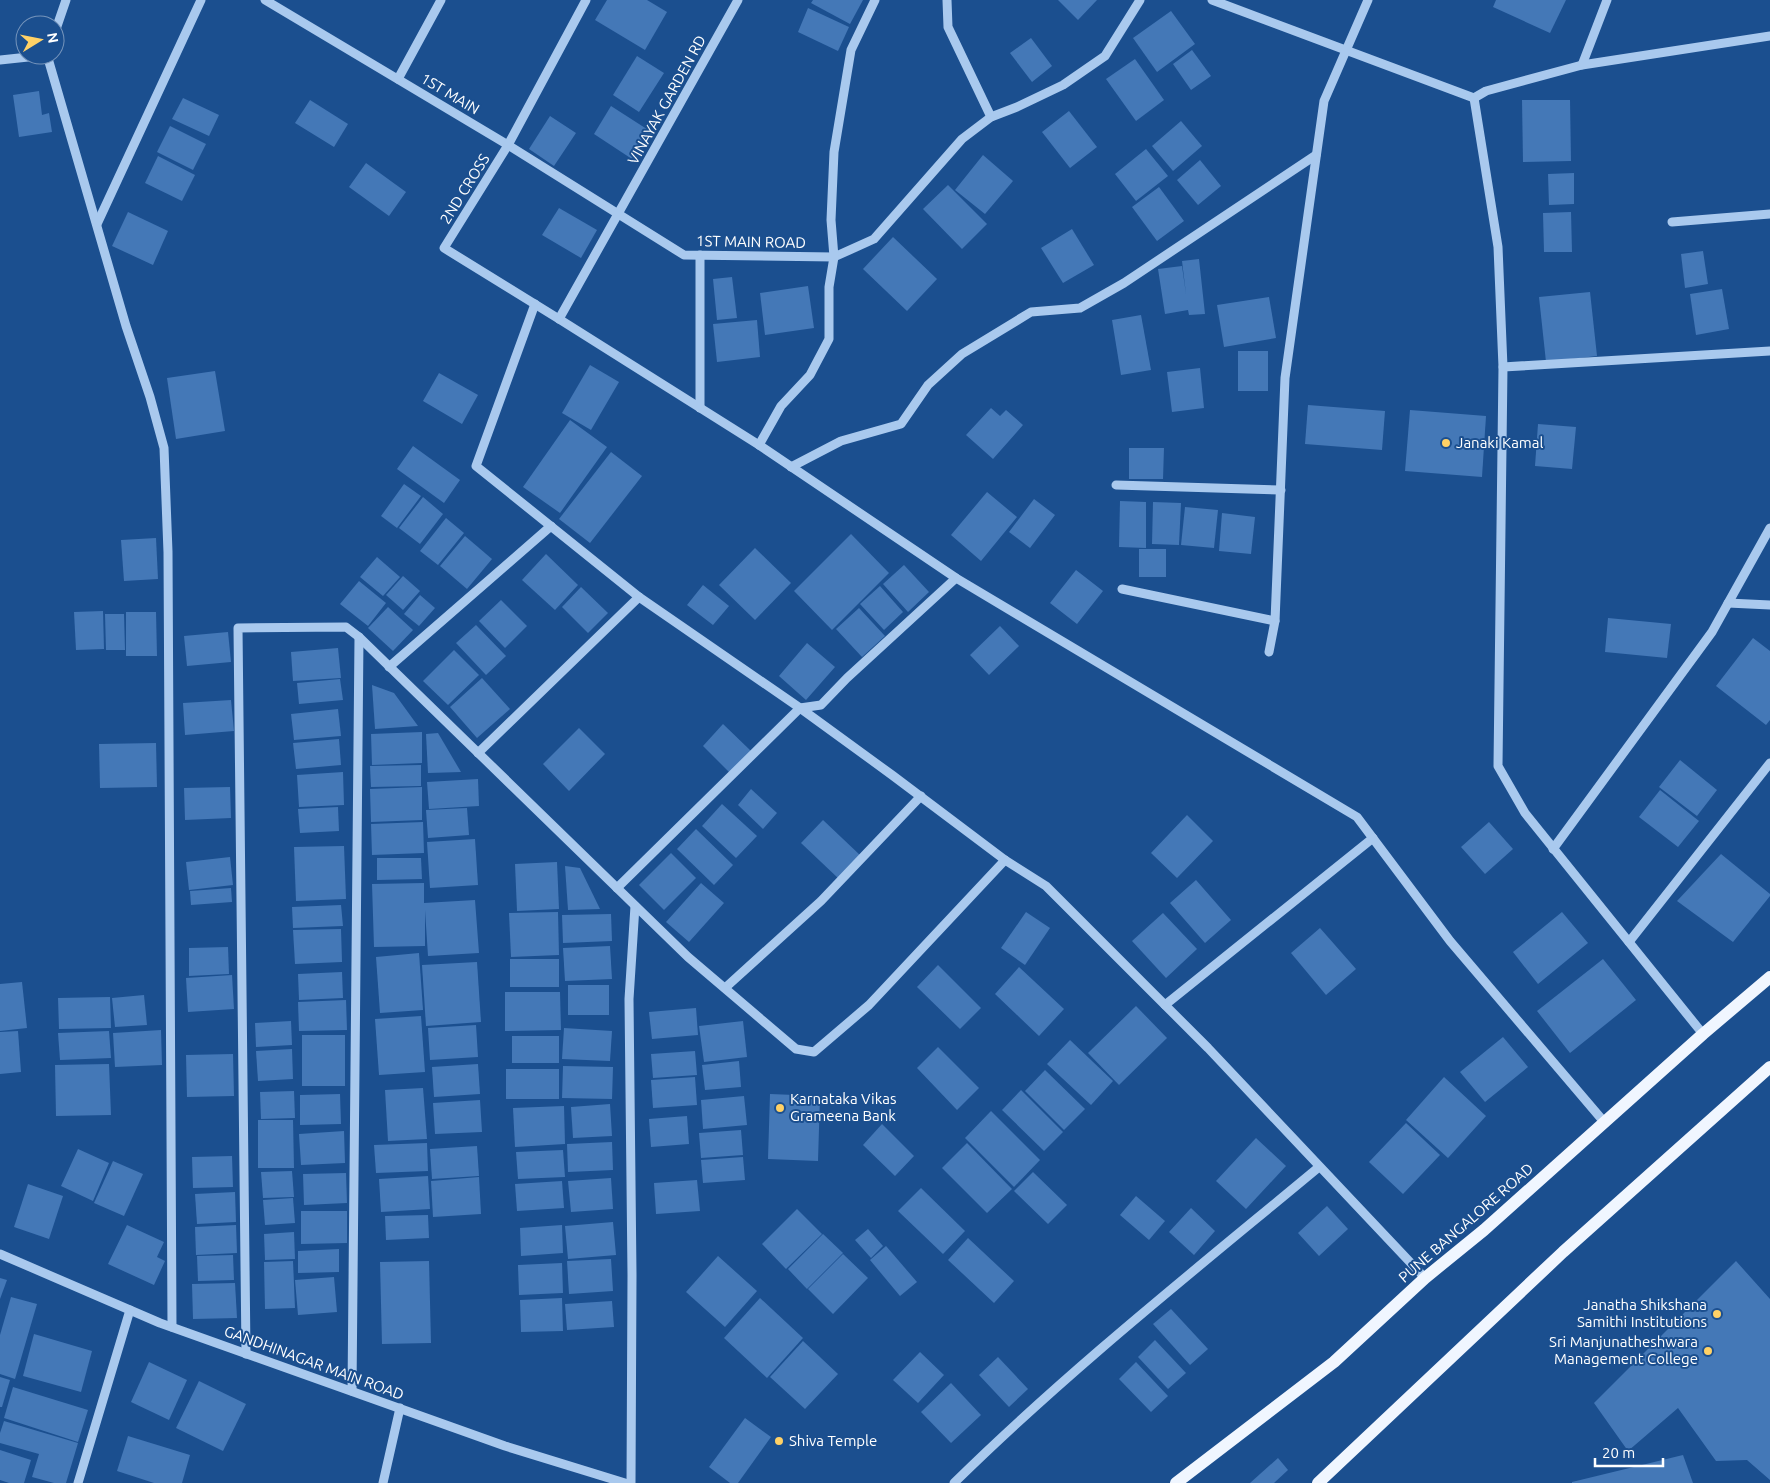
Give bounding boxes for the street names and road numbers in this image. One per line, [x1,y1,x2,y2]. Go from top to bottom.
street label: VINAYAK GARDEN RD [624,32,709,167]
street label: 1ST MAIN [418,69,483,118]
street label: 2ND CROSS [436,151,493,227]
street label: 1ST MAIN ROAD [696,232,806,251]
street label: PUNE BANGALORE ROAD [1395,1160,1536,1286]
street label: GANDHINAGAR MAIN ROAD [222,1322,406,1403]

